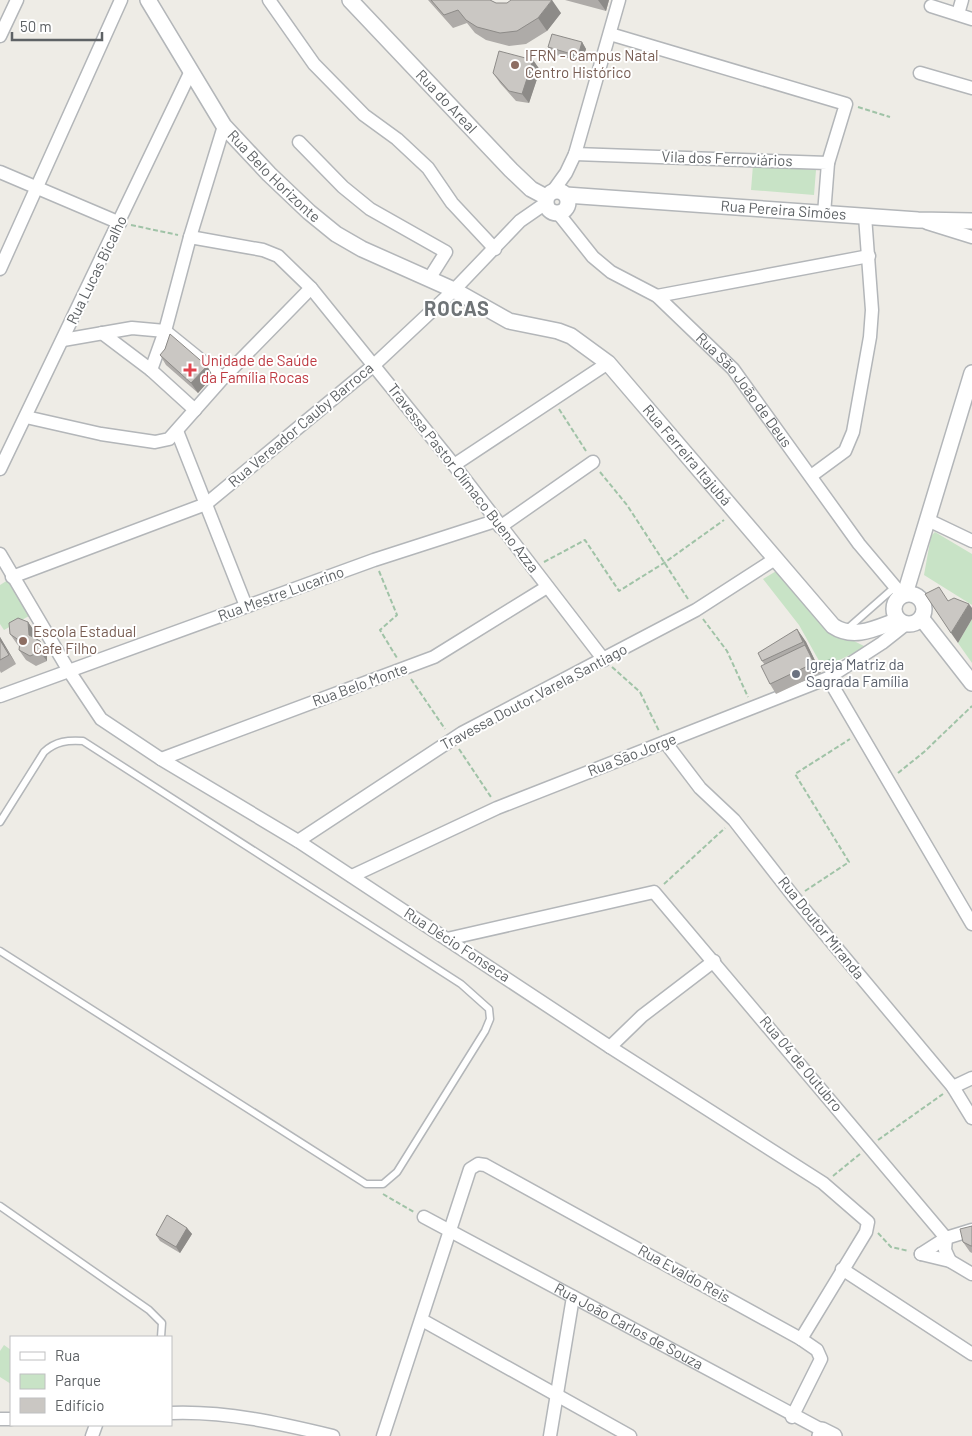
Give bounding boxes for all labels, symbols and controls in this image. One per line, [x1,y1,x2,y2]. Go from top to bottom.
scale bar [12,10,102,42]
text: 50 m [20,17,52,35]
place label: IFRN - Campus Natal Centro Histórico [525,46,659,81]
marker: IFRN - Campus Natal Centro Histórico [509,59,521,71]
street label: Rua do Areal [413,65,481,137]
street label: Rua Belo Horizonte [224,126,324,226]
street label: Vila dos Ferroviários [661,147,793,169]
street label: Rua Pereira Simões [720,196,847,223]
street label: Rua Lucas Bicalho [62,212,130,327]
district label: ROCAS [424,296,490,320]
street label: Rua São João de Deus [693,328,796,450]
place label: Unidade de Saúde da Família Rocas [201,351,318,386]
street label: Rua Vereador Cauby Barroca [224,358,377,490]
marker: Unidade de Saúde da Família Rocas [183,363,197,377]
street label: Travessa Pastor Clímaco Bueno Azza [384,379,543,576]
street label: Rua Ferreira Itajubá [639,400,736,509]
street label: Rua Mestre Lucarino [215,562,346,624]
place label: Escola Estadual Cafe Filho [33,622,136,657]
marker: Escola Estadual Cafe Filho [17,635,29,647]
street label: Travessa Doutor Varela Santiago [437,639,630,753]
place label: Igreja Matriz da Sagrada Família [806,655,909,690]
street label: Rua Belo Monte [310,658,410,710]
marker: Igreja Matriz da Sagrada Família [790,668,802,680]
street label: Rua São Jorge [585,729,678,779]
street label: Rua Doutor Miranda [775,872,869,982]
street label: Rua Décio Fonseca [401,903,514,985]
street label: Rua 04 de Outubro [756,1012,847,1115]
street label: Rua Evaldo Reis [635,1240,734,1306]
street label: Rua João Carlos de Souza [552,1278,707,1373]
legend [10,1336,172,1426]
text: Rua [55,1346,80,1364]
text: Parque [55,1371,101,1389]
text: Edifício [55,1396,104,1414]

